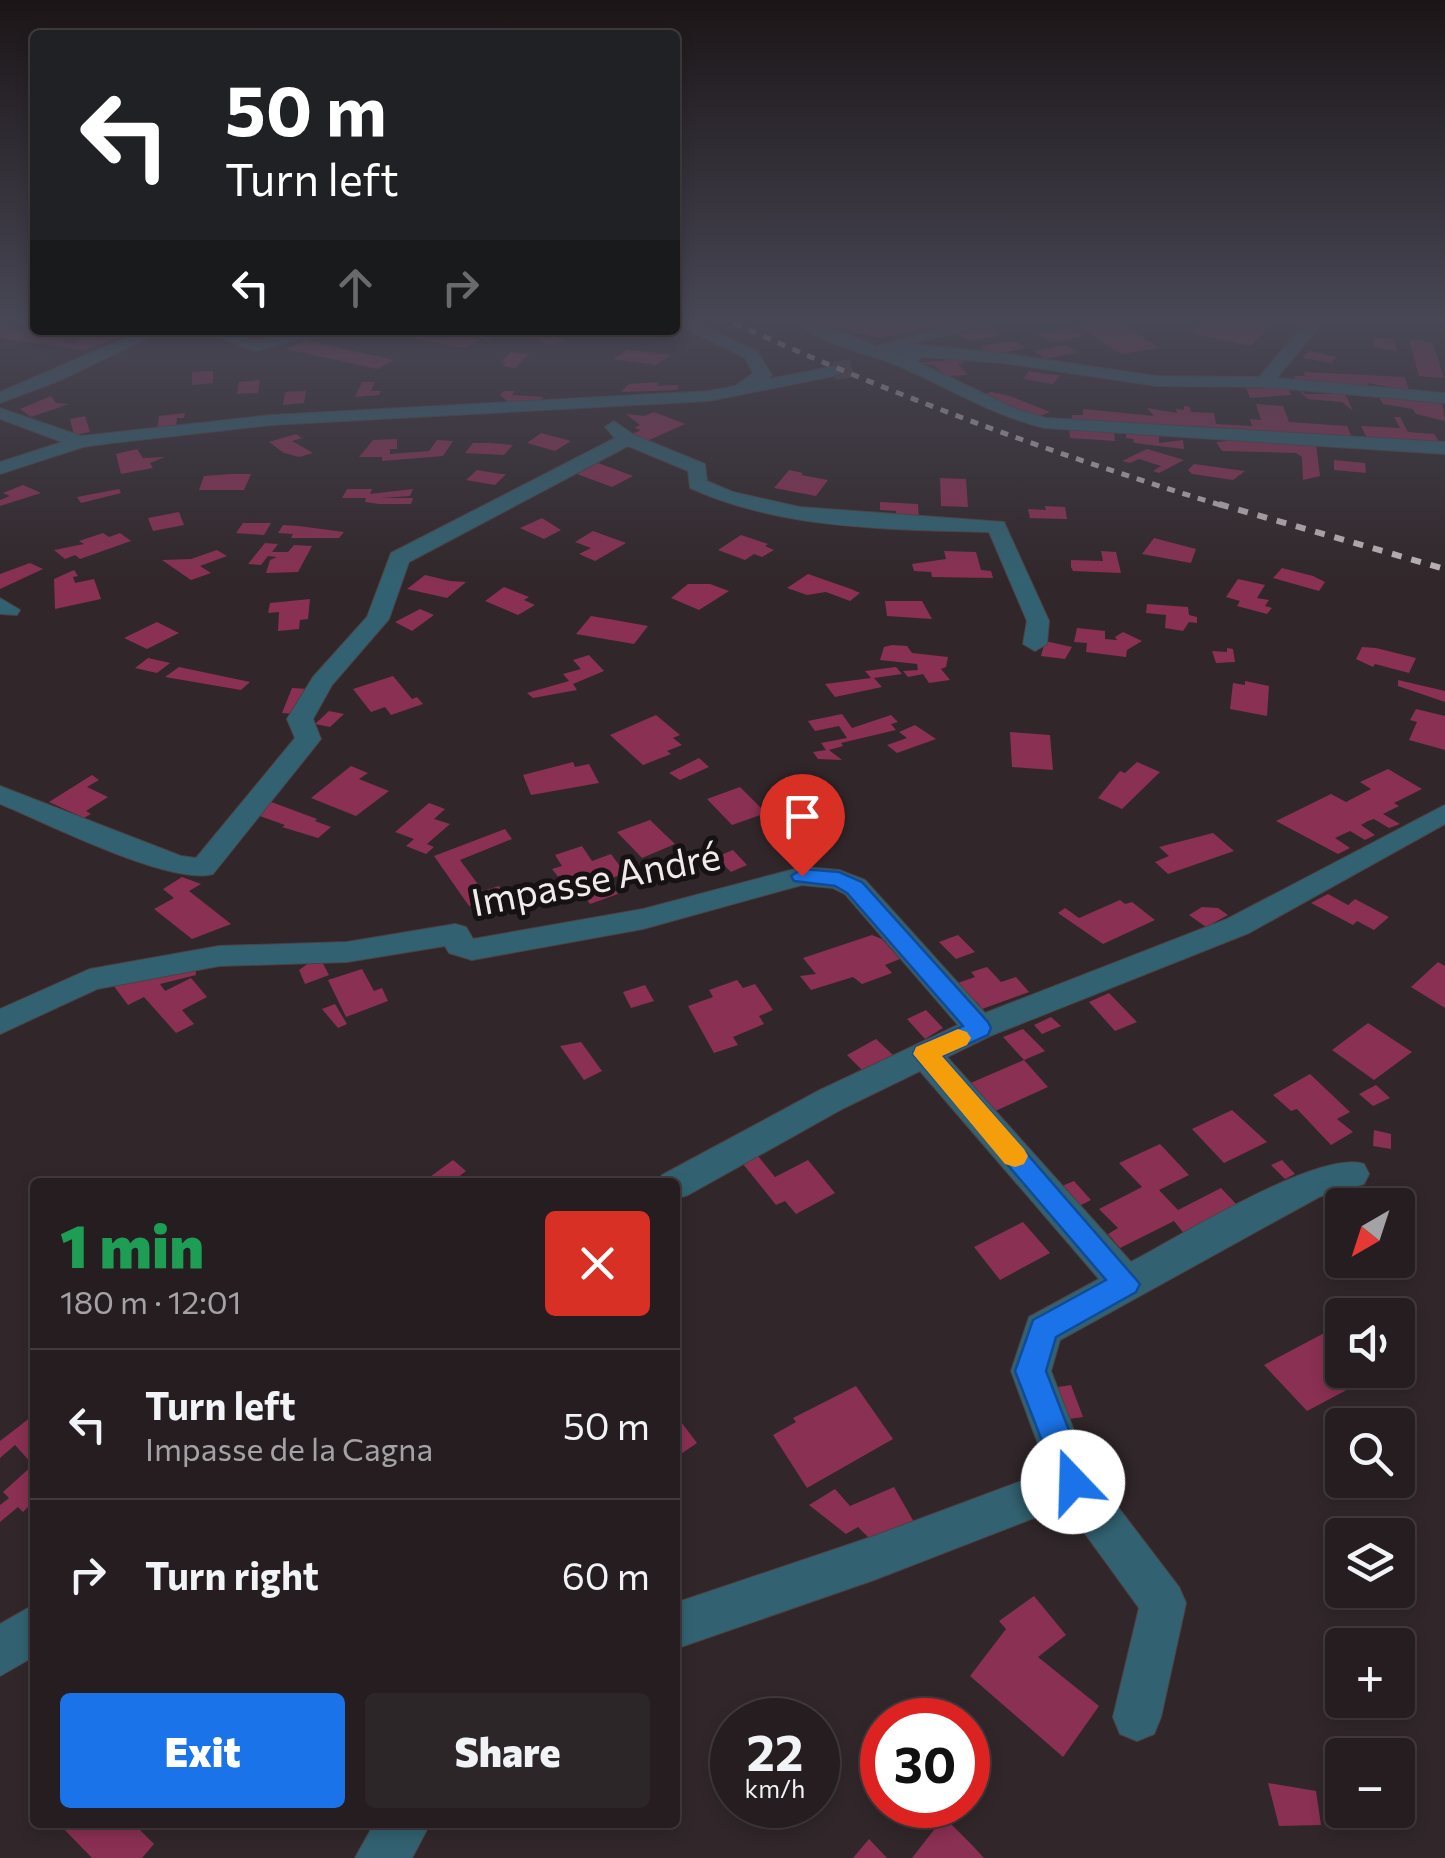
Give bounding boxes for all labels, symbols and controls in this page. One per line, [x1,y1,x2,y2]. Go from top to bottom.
text: 50 m [225,65,387,150]
icon: left [60,70,190,200]
text: Turn left [225,150,399,205]
icon: left [223,260,278,315]
icon: ahead [328,260,383,315]
icon: right [433,260,488,315]
pin [760,774,845,877]
icon: arrive [775,789,830,844]
street label: Impasse André [467,830,724,925]
north arrow [1325,1188,1415,1278]
map controls [1325,1188,1415,1828]
text: 1 min [60,1207,204,1280]
button: close [545,1211,650,1316]
text: 180 m · 12:01 [60,1281,241,1321]
button: sound [1325,1298,1415,1388]
text: Turn left [145,1381,296,1428]
icon: left [60,1397,115,1452]
text: 50 m [563,1401,650,1448]
button: search [1325,1408,1415,1498]
text: Impasse de la Cagna [145,1428,433,1468]
position arrow [1021,1430,1125,1534]
button: layers [1325,1518,1415,1608]
icon: right [60,1547,115,1602]
text: Turn right [145,1551,319,1598]
text: 60 m [562,1551,650,1598]
button: + [1325,1628,1415,1718]
button: Exit [60,1693,345,1808]
button: Share [365,1693,650,1808]
speed limit sign: 30 [860,1698,990,1828]
text: 22 [747,1720,803,1781]
button: − [1325,1738,1415,1828]
text: km/h [745,1773,805,1803]

